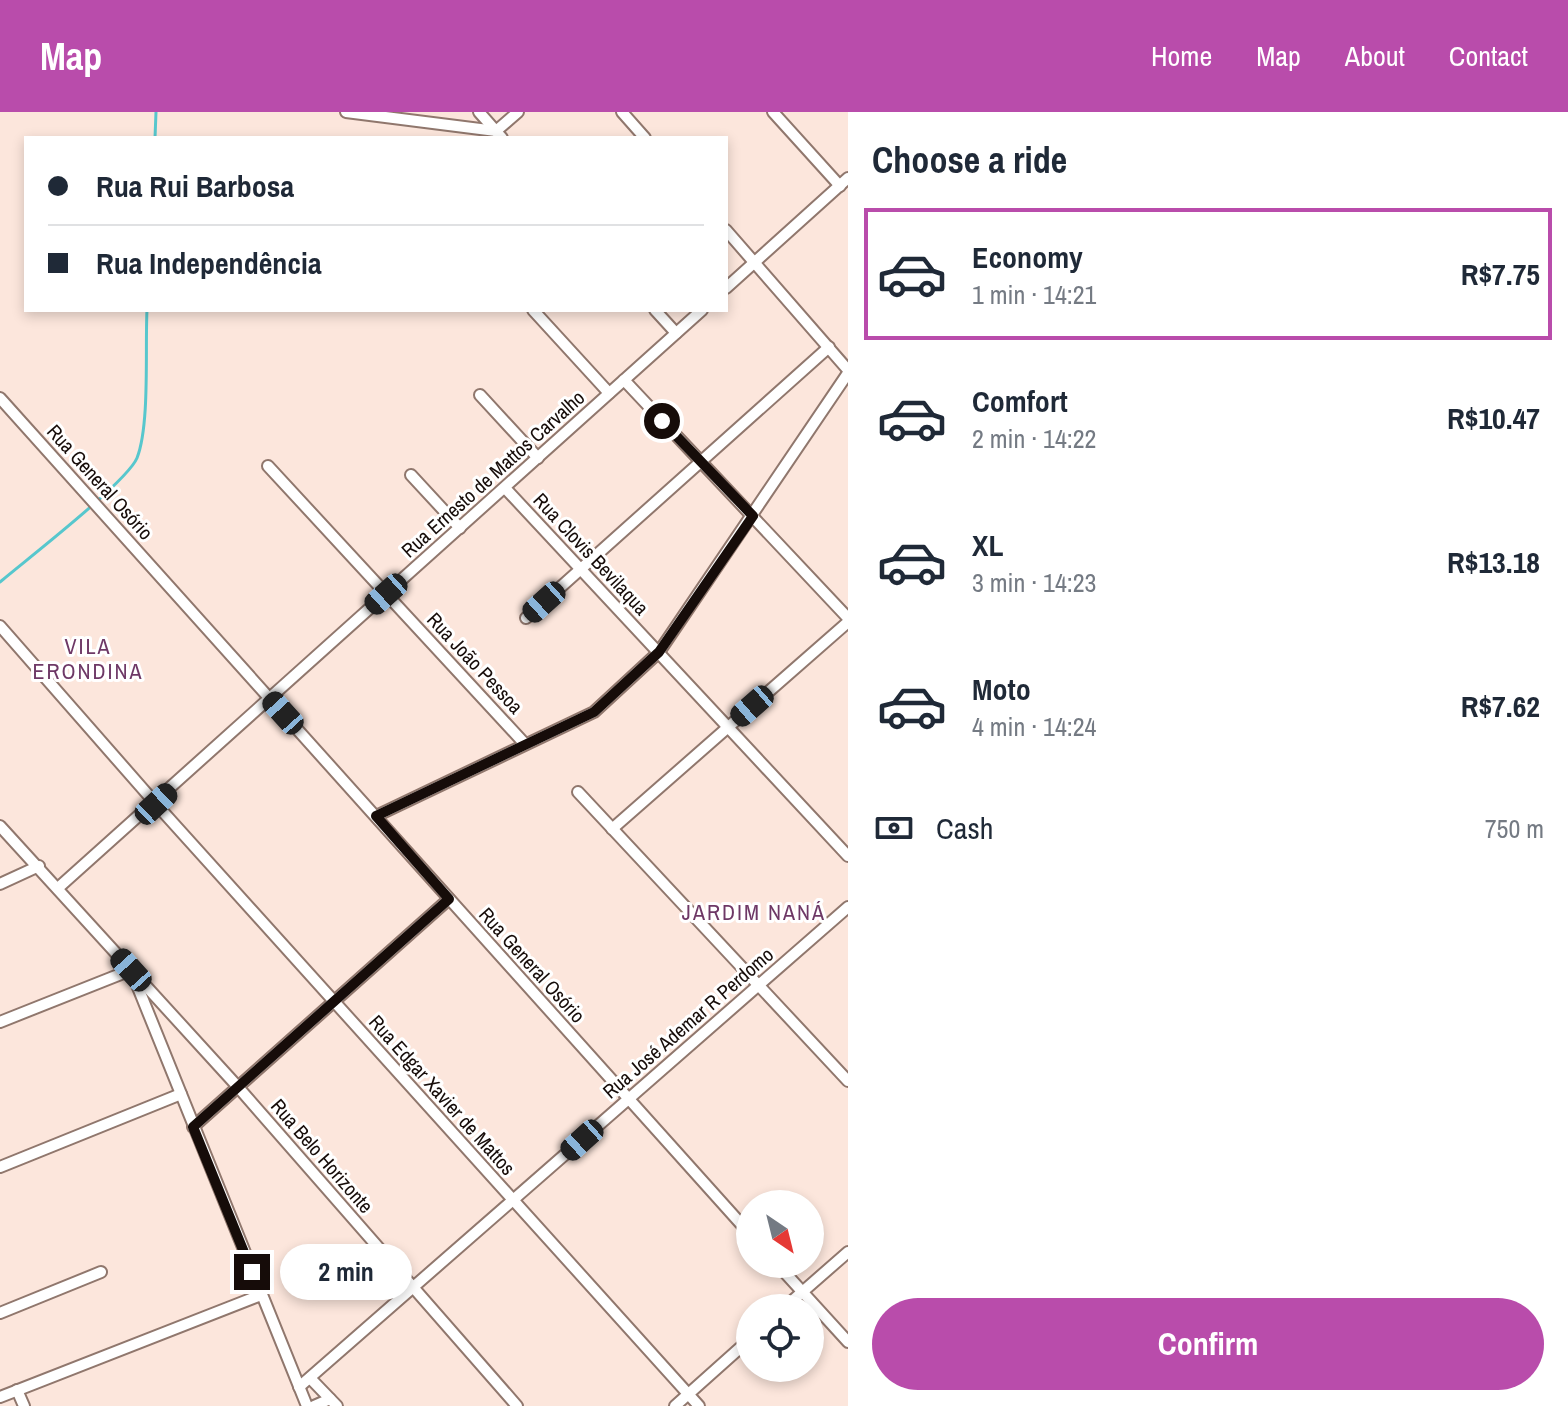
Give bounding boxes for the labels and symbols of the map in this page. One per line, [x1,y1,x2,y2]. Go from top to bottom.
street label: Rua Ernesto de Mattos Carvalho [395,384,590,563]
route start [644,403,680,439]
street label: Rua General Osório [41,418,160,545]
street label: Rua Clovis Bevilaqua [528,487,655,621]
car [360,569,412,619]
car [518,577,570,627]
street label: Rua João Pessoa [421,606,529,719]
district label: VILA ERONDINA [32,631,144,686]
car [726,681,778,731]
car [258,687,308,739]
car [130,779,182,829]
district label: JARDIM NANÁ [682,897,826,927]
street label: Rua General Osório [473,901,592,1028]
street label: Rua José Ademar R Perdomo [597,941,779,1104]
car [106,944,156,996]
street label: Rua Edgar Xavier de Mattos [363,1009,522,1181]
street label: Rua Belo Horizonte [265,1093,380,1219]
car [556,1115,608,1165]
north arrow [736,1190,824,1278]
callout: 2 min [280,1244,412,1300]
route end [234,1254,270,1290]

